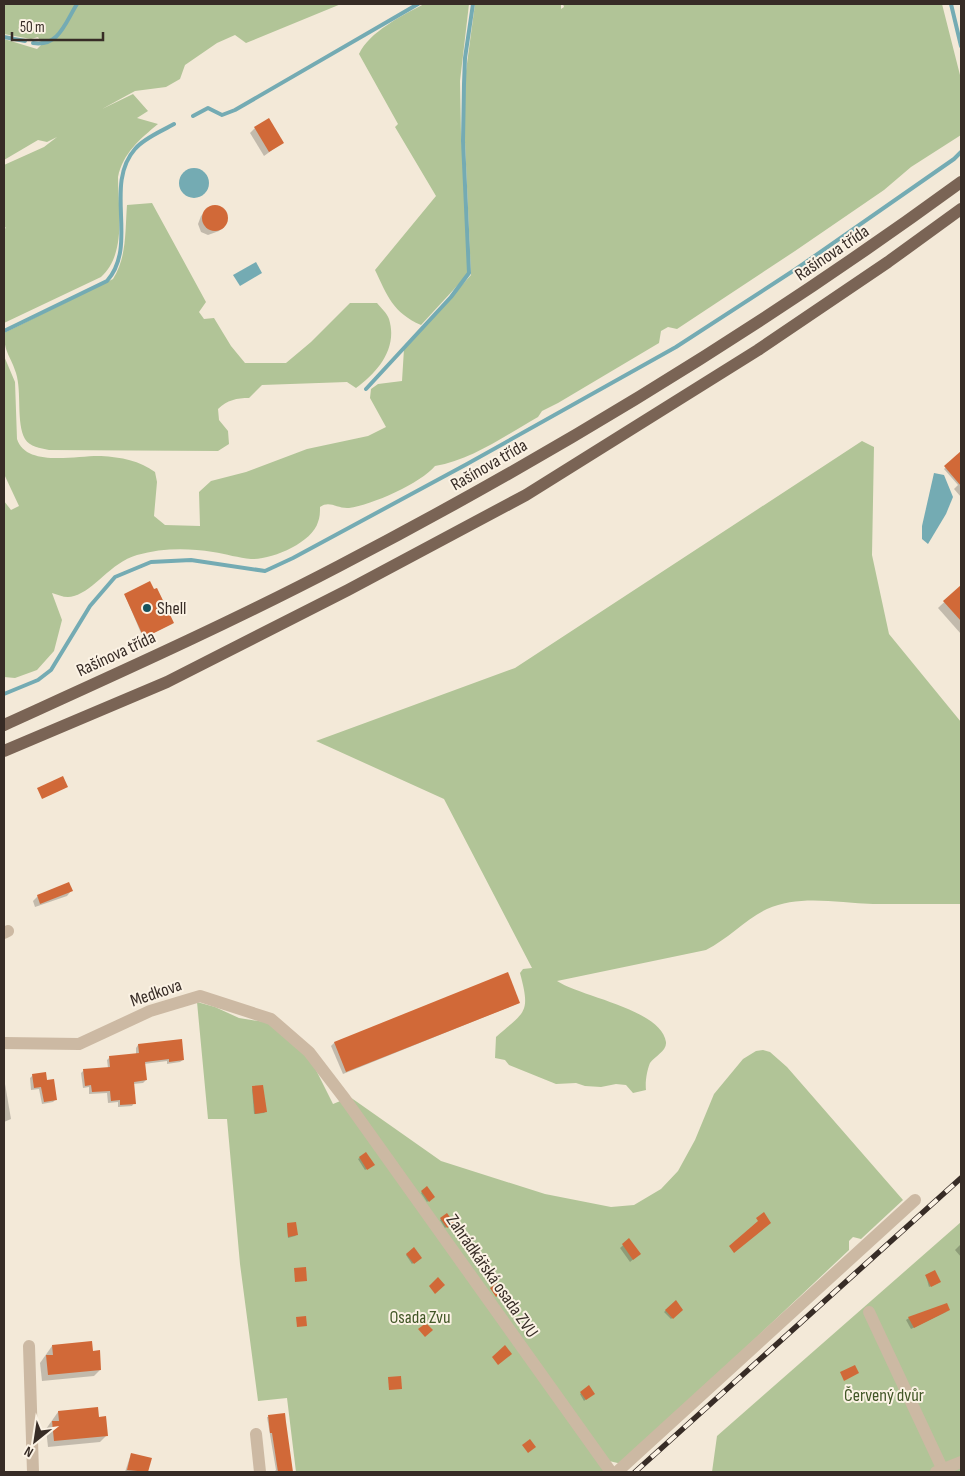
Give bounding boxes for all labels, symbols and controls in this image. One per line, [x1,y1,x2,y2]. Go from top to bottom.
scale bar [12,10,104,42]
text: 50 m [20,18,45,37]
street label: Rašínova třída [791,221,873,285]
street label: Rašínova třída [447,435,531,495]
place label: Shell [157,598,186,619]
marker: Shell [141,602,153,614]
street label: Rašínova třída [73,627,159,681]
street label: Medkova [128,974,185,1012]
street label: Zahrádkářská osada ZVU [442,1210,542,1342]
park label: Osada Zvu [389,1307,451,1328]
park label: Červený dvůr [844,1385,924,1406]
north arrow [10,1416,60,1466]
text: N [21,1443,36,1461]

